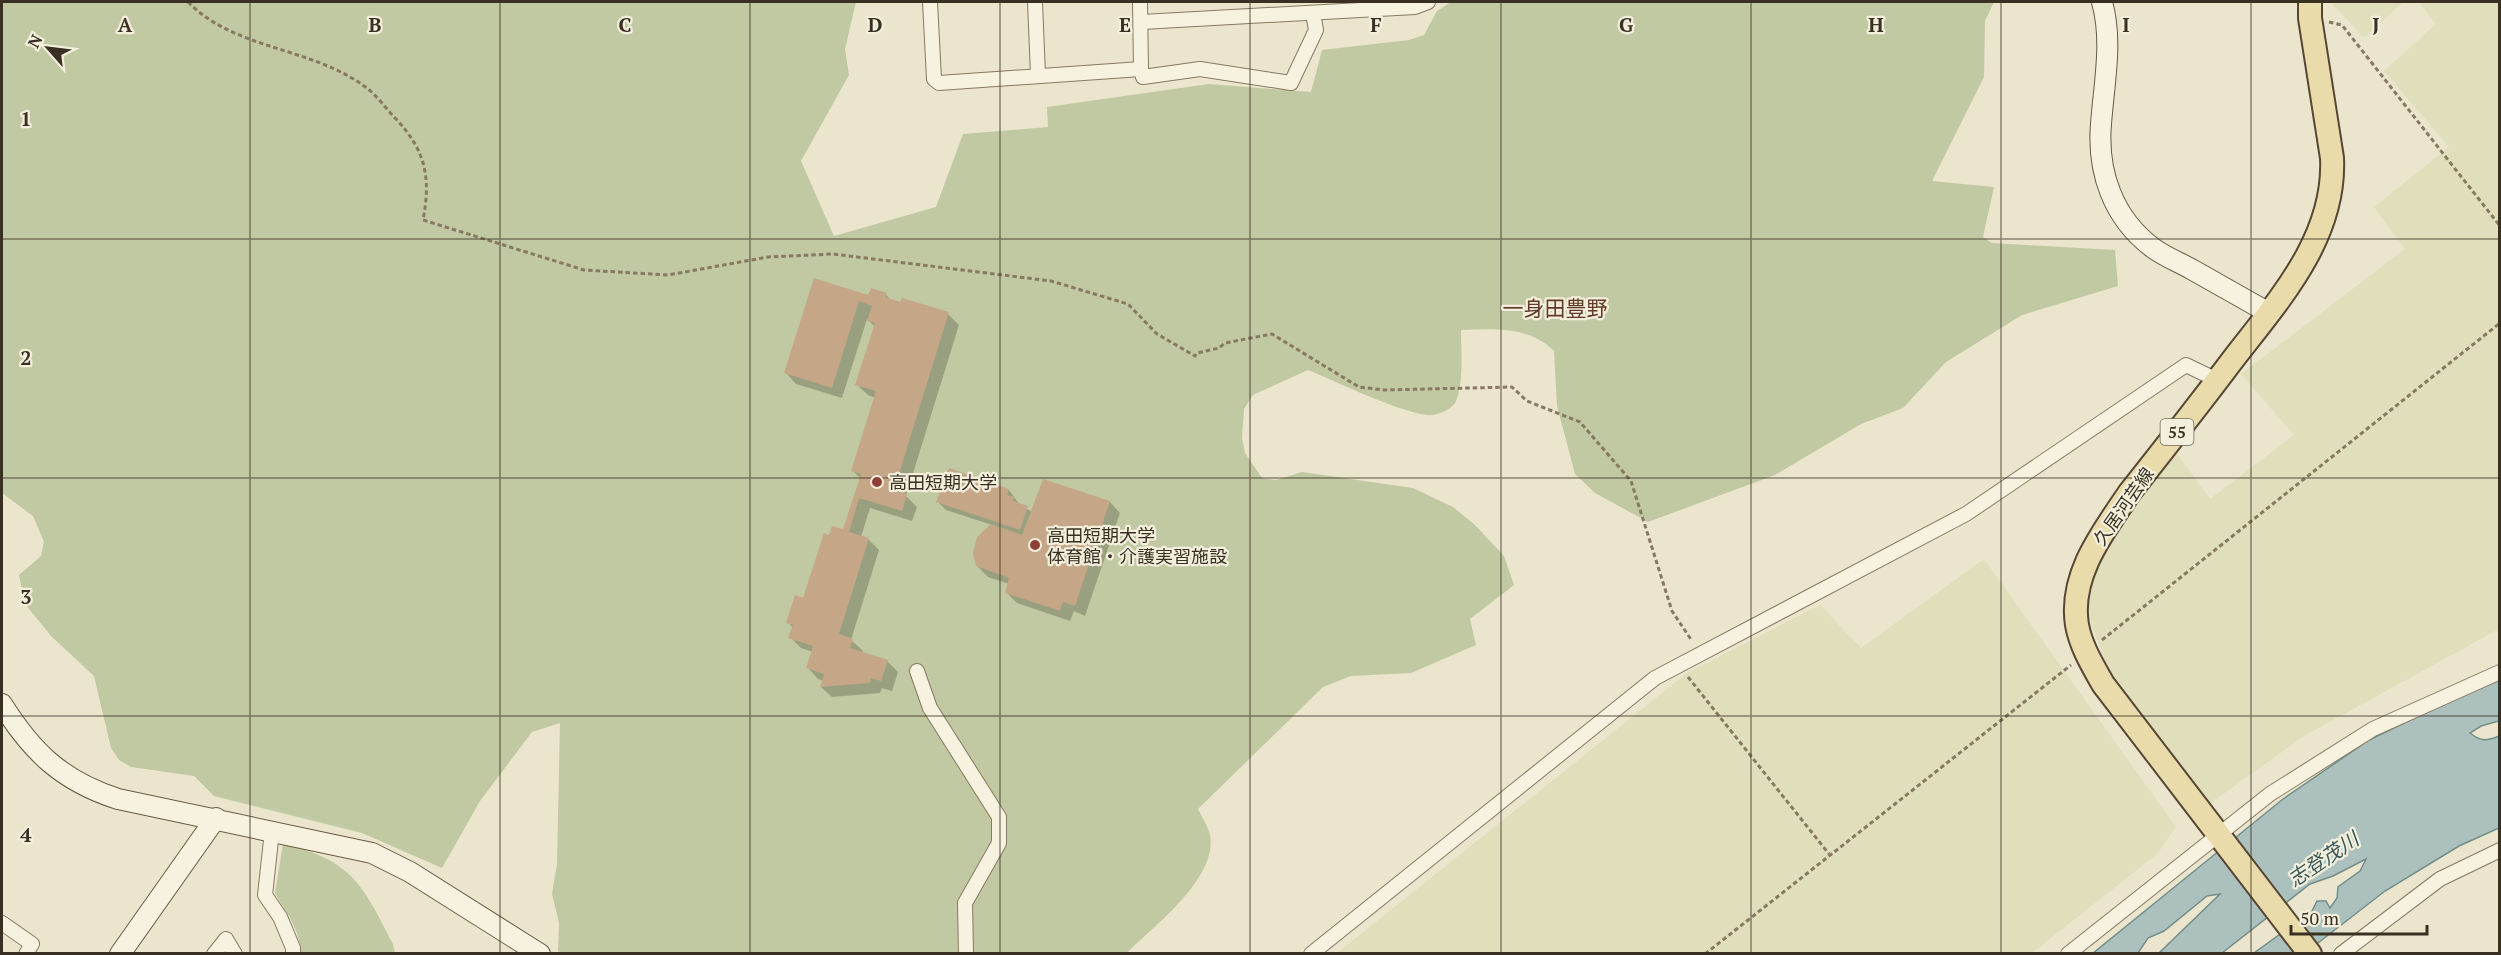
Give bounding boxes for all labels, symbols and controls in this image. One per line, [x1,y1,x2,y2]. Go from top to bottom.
text: A [118,11,133,38]
text: B [369,11,382,38]
text: C [618,11,632,38]
text: D [868,11,882,38]
text: E [1119,11,1131,38]
text: F [1370,11,1382,38]
text: G [1619,11,1633,38]
text: H [1868,11,1884,38]
text: I [2122,11,2130,38]
text: J [2372,11,2380,38]
north arrow [18,18,78,78]
text: N [22,30,47,51]
text: 1 [20,105,32,132]
district label: 一身田豊野 [1503,294,1608,322]
text: 2 [20,344,32,371]
road number: 55 [2160,419,2194,445]
street label: 久居河芸線 [2087,462,2159,550]
place label: 高田短期大学 [889,470,997,494]
marker: 高田短期大学 [870,475,884,489]
place label: 高田短期大学 体育館・介護実習施設 [1047,523,1227,568]
marker: 高田短期大学 体育館・介護実習施設 [1028,538,1042,552]
text: 3 [20,583,32,610]
text: 4 [20,821,32,848]
water label: 志登茂川 [2282,824,2365,893]
scale bar [2291,898,2428,936]
text: 50 m [2300,906,2340,930]

